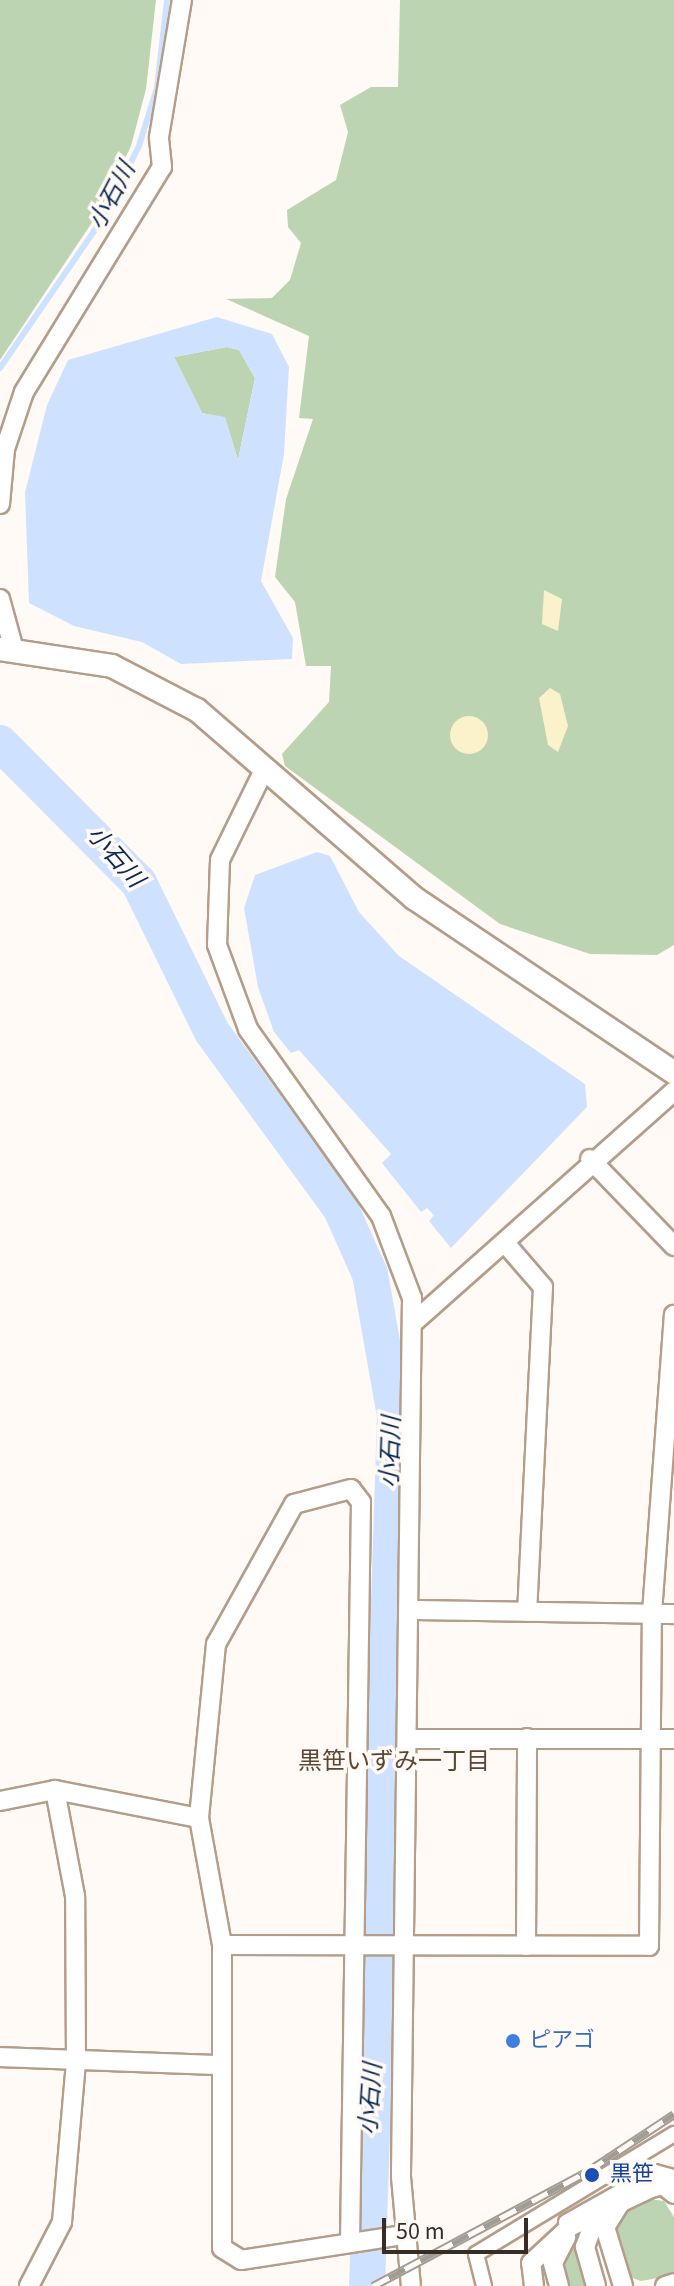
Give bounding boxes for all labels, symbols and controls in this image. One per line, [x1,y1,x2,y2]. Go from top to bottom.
water label: 小石川 [82,157,142,235]
water label: 小石川 [81,820,149,894]
water label: 小石川 [375,1416,407,1488]
district label: 黒笹いずみ一丁目 [298,1748,490,1776]
place label: ピアゴ [529,2028,595,2054]
marker: ピアゴ [504,2032,522,2050]
water label: 小石川 [354,2062,388,2136]
place label: 黒笹 [610,2162,654,2188]
marker: 黒笹 [581,2164,603,2186]
scale bar [386,2202,532,2252]
text: 50 m [396,2214,445,2249]

